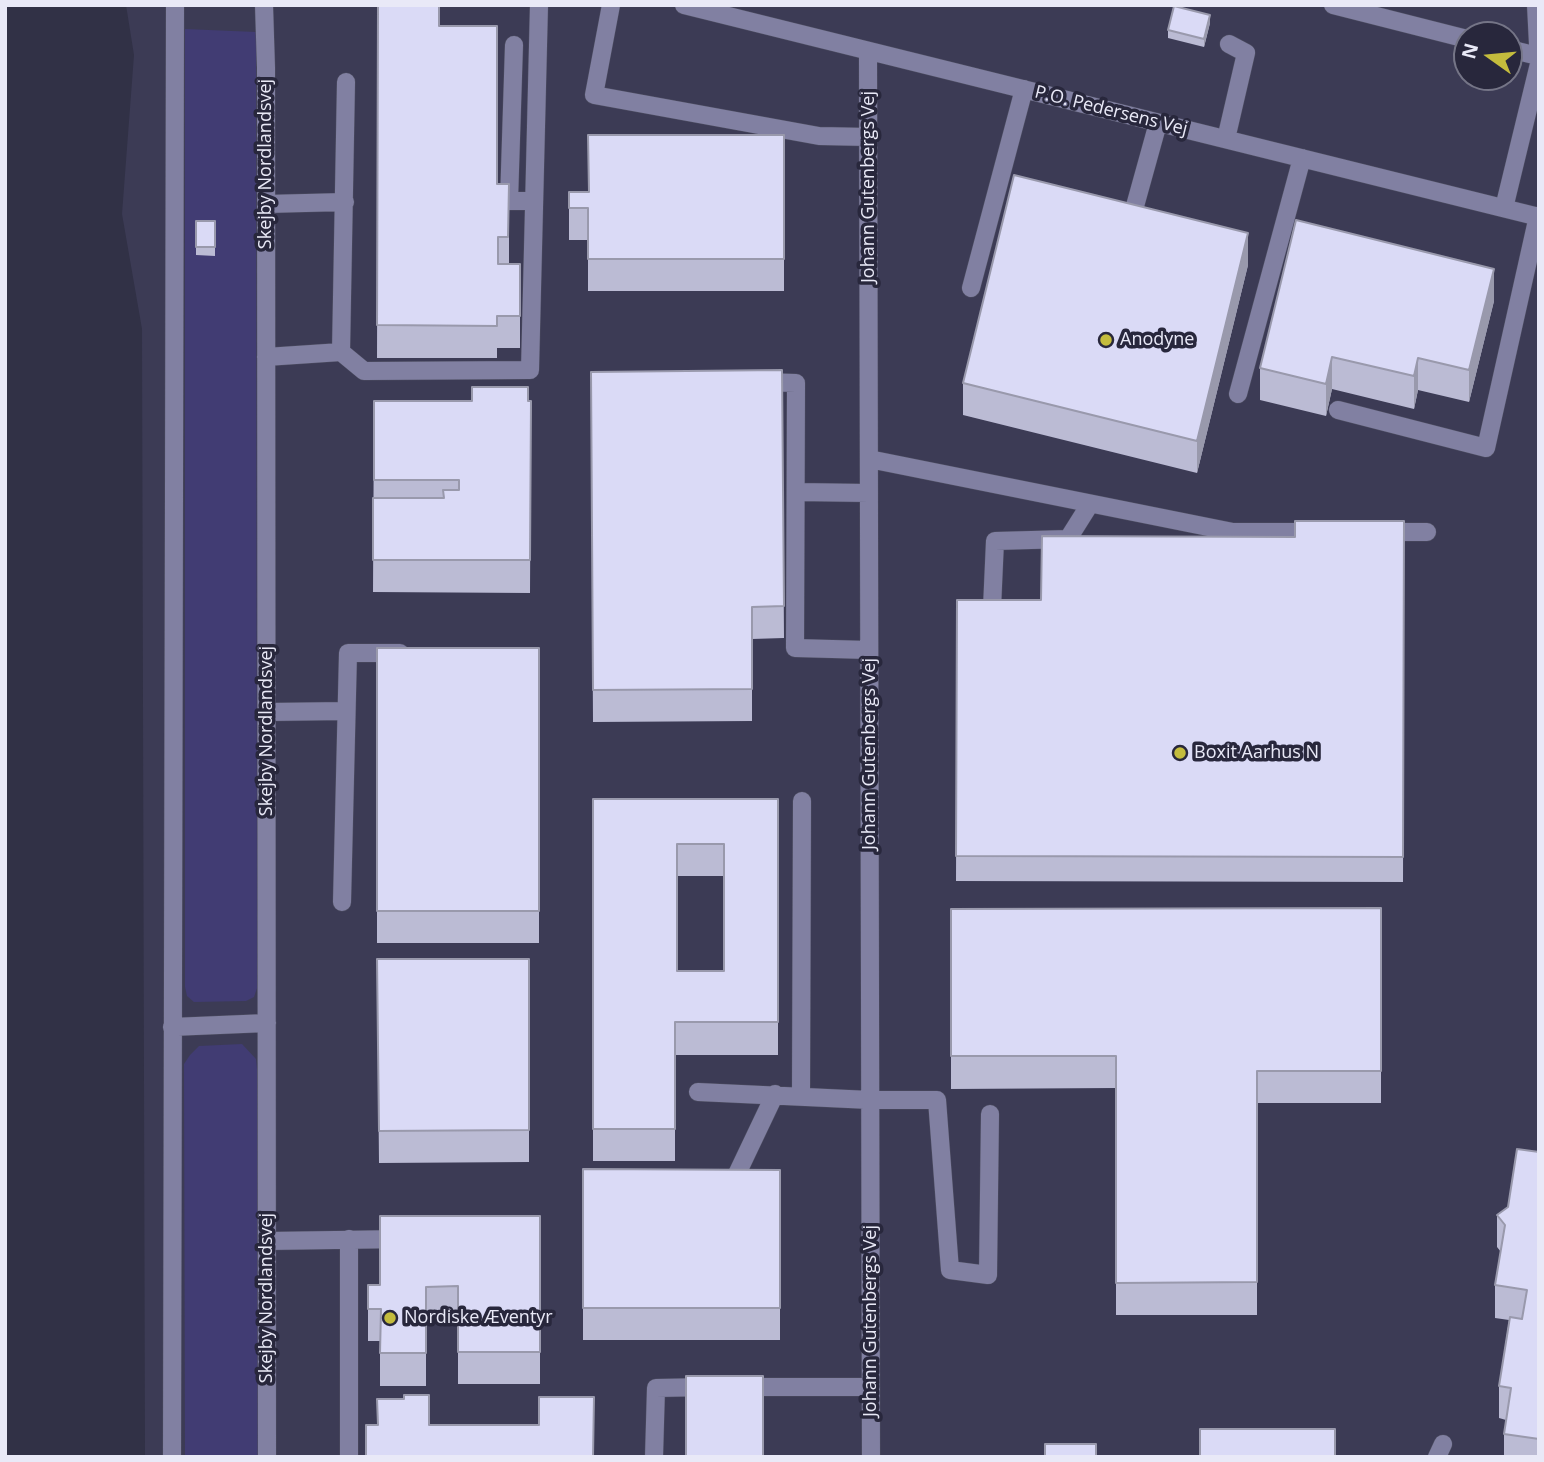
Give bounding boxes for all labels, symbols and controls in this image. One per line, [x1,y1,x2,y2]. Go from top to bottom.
north arrow [1453,21,1523,91]
text: N [1455,40,1484,62]
street label: Skejby Nordlandsvej [255,79,277,249]
street label: P.O. Pedersens Vej [1032,82,1190,140]
street label: Johann Gutenbergs Vej [858,91,880,283]
place label: Anodyne [1120,329,1194,351]
marker: Anodyne [1098,332,1114,348]
street label: Skejby Nordlandsvej [256,646,278,816]
street label: Johann Gutenbergs Vej [859,658,881,850]
place label: Boxit Aarhus N [1194,742,1319,764]
marker: Boxit Aarhus N [1172,745,1188,761]
street label: Skejby Nordlandsvej [256,1213,278,1383]
street label: Johann Gutenbergs Vej [860,1225,882,1417]
place label: Nordiske Æventyr [404,1307,553,1329]
marker: Nordiske Æventyr [382,1310,398,1326]

